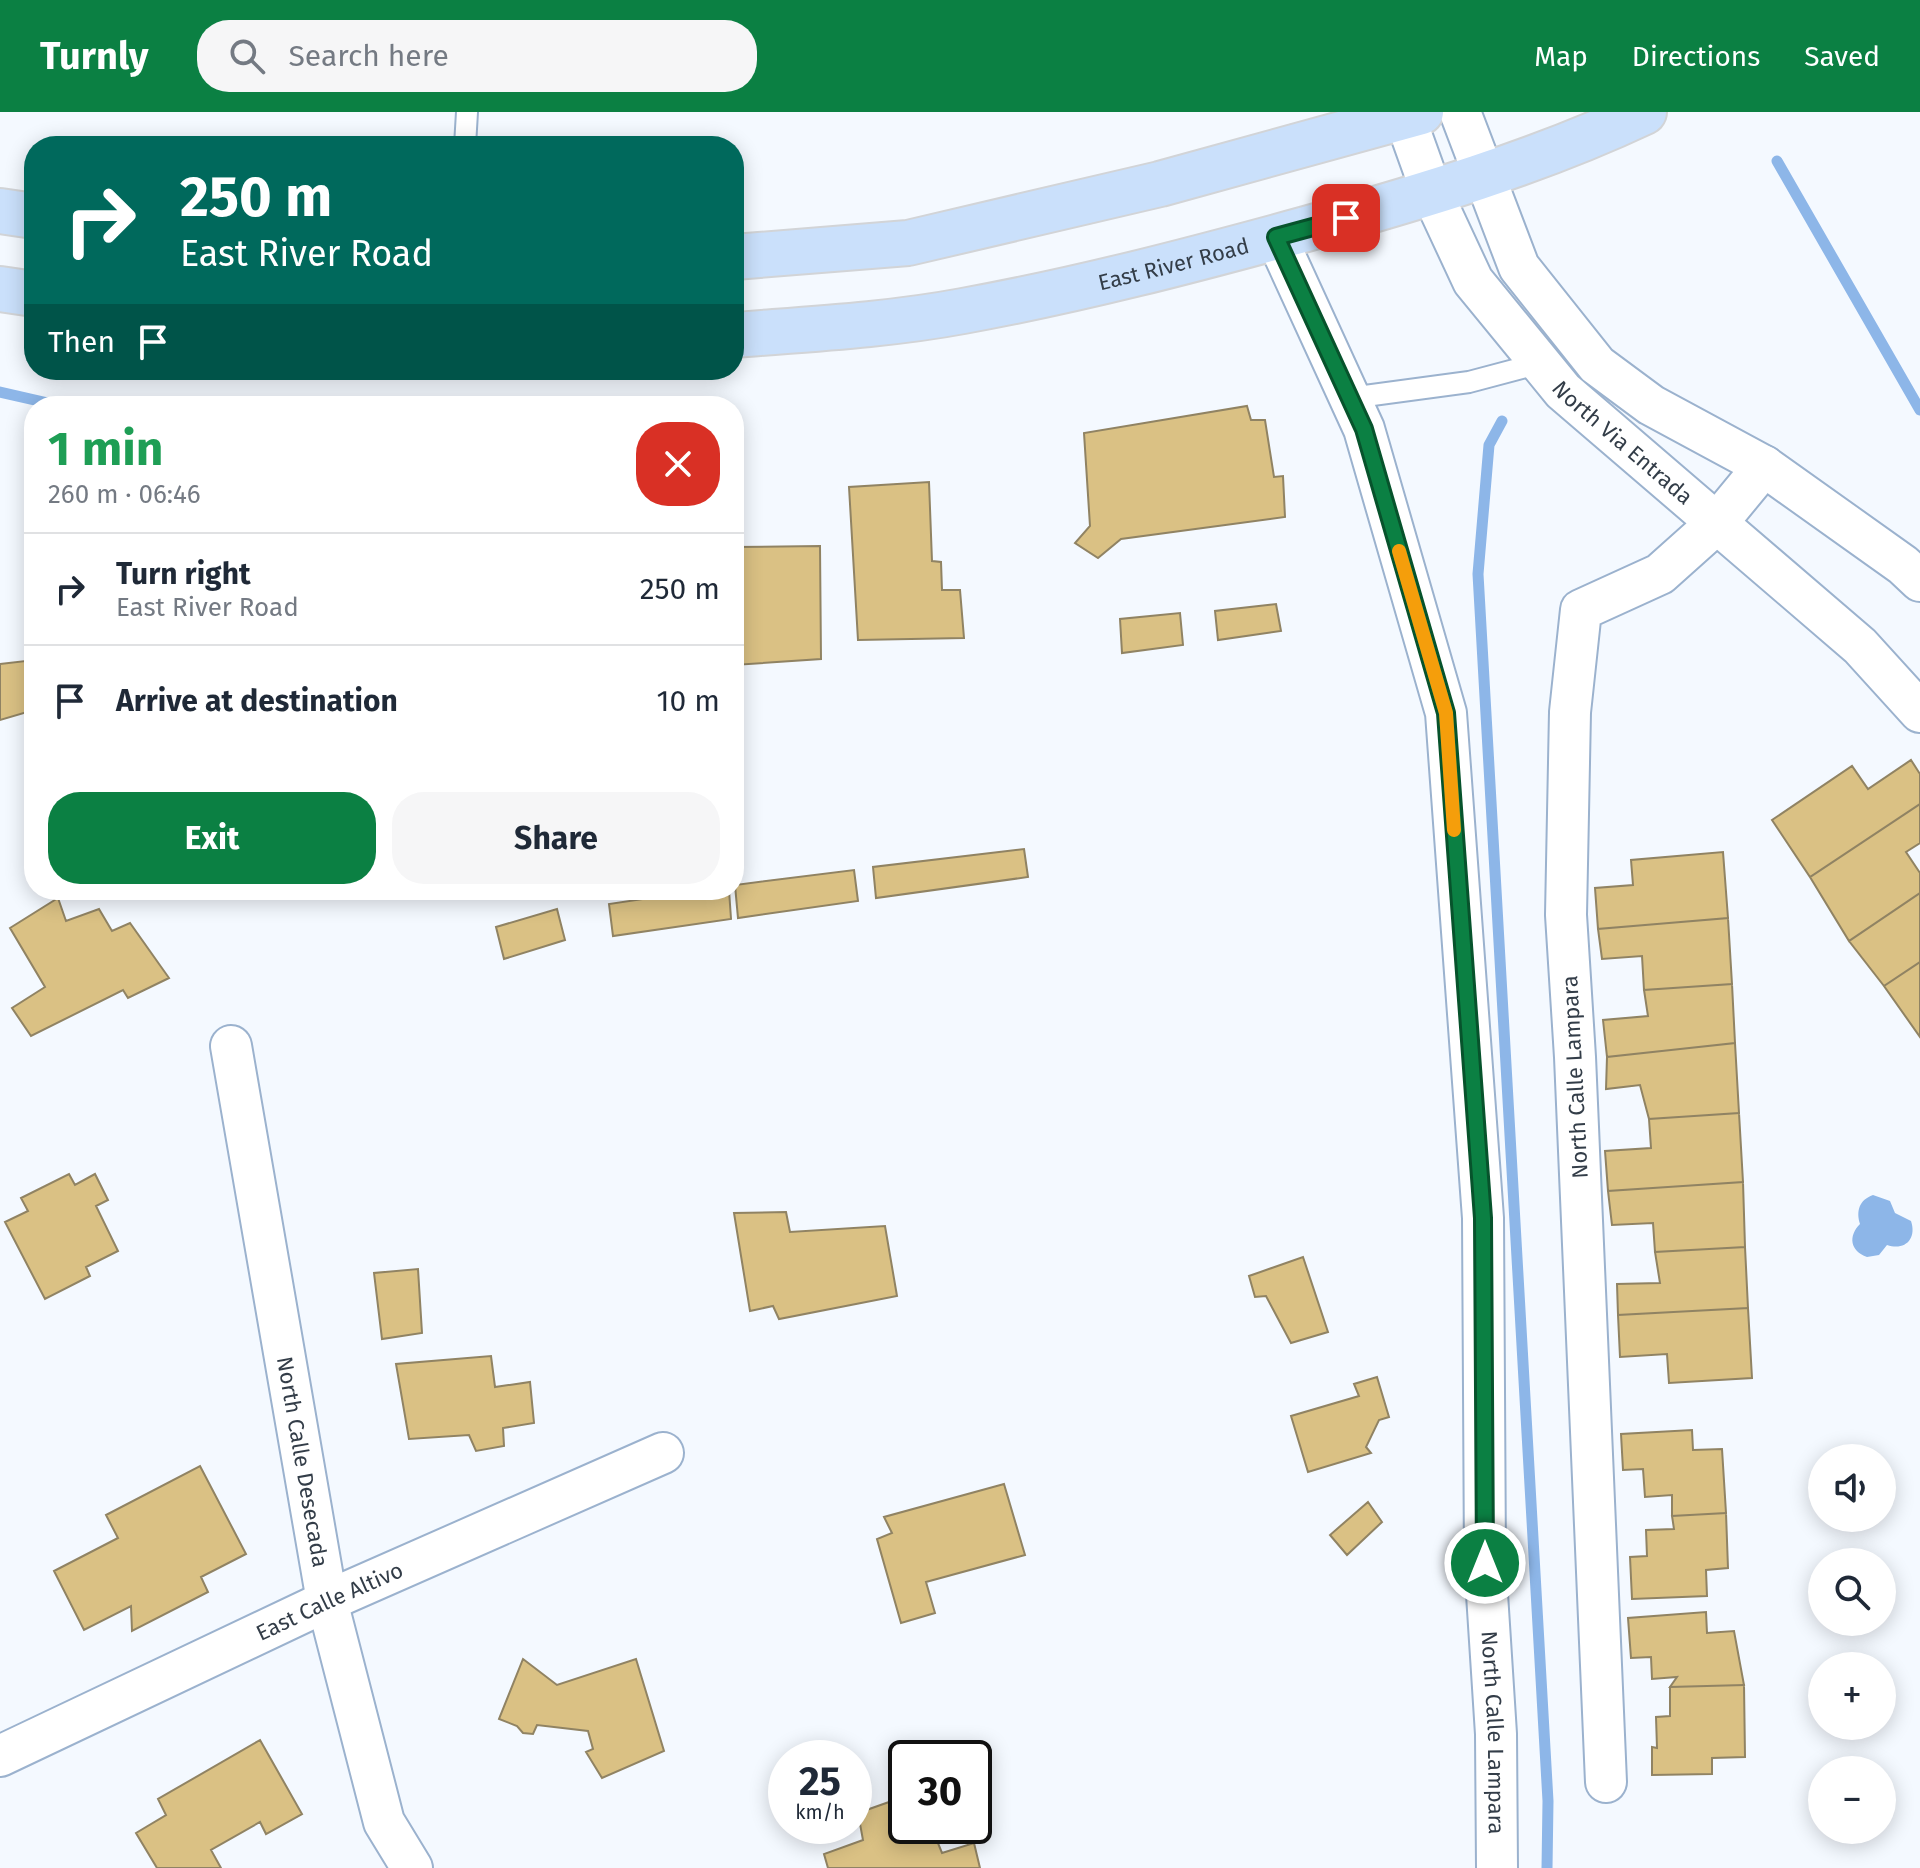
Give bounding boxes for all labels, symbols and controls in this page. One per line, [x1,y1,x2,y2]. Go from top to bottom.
search box [197,20,757,92]
text: Turnly [40,33,149,79]
icon: search [225,34,269,78]
text: Search here [289,38,449,74]
text: Map [1534,40,1588,73]
text: Directions [1632,40,1760,73]
text: Saved [1804,40,1880,73]
text: 250 m [180,164,332,231]
icon: right [48,168,152,272]
pin [1312,184,1380,252]
icon: arrive [1324,196,1368,240]
text: East River Road [180,232,433,276]
street label: East River Road [1095,232,1252,296]
icon: arrive [131,320,175,364]
text: Then [48,324,115,360]
street label: North Via Entrada [1547,375,1699,510]
text: 1 min [48,420,163,478]
button: close [636,422,720,506]
text: 260 m · 06:46 [48,479,201,510]
text: Turn right [116,556,251,592]
icon: right [48,567,92,611]
text: 250 m [640,571,720,607]
text: East River Road [116,592,299,623]
icon: arrive [48,679,92,723]
text: Arrive at destination [116,683,398,719]
text: 10 m [657,683,720,719]
button: Exit [48,792,376,884]
button: Share [392,792,720,884]
street label: North Calle Lampara [1556,975,1594,1179]
street label: North Calle Desecada [271,1354,334,1569]
map controls [1808,1444,1896,1844]
button: sound [1808,1444,1896,1532]
position arrow [1443,1521,1527,1605]
button: search [1808,1548,1896,1636]
street label: East Calle Altivo [251,1556,407,1646]
street label: North Calle Lampara [1476,1630,1510,1834]
button: + [1808,1652,1896,1740]
speed limit sign: 30 [888,1740,992,1844]
button: − [1808,1756,1896,1844]
text: 25 [799,1758,841,1806]
text: km/h [795,1800,845,1824]

